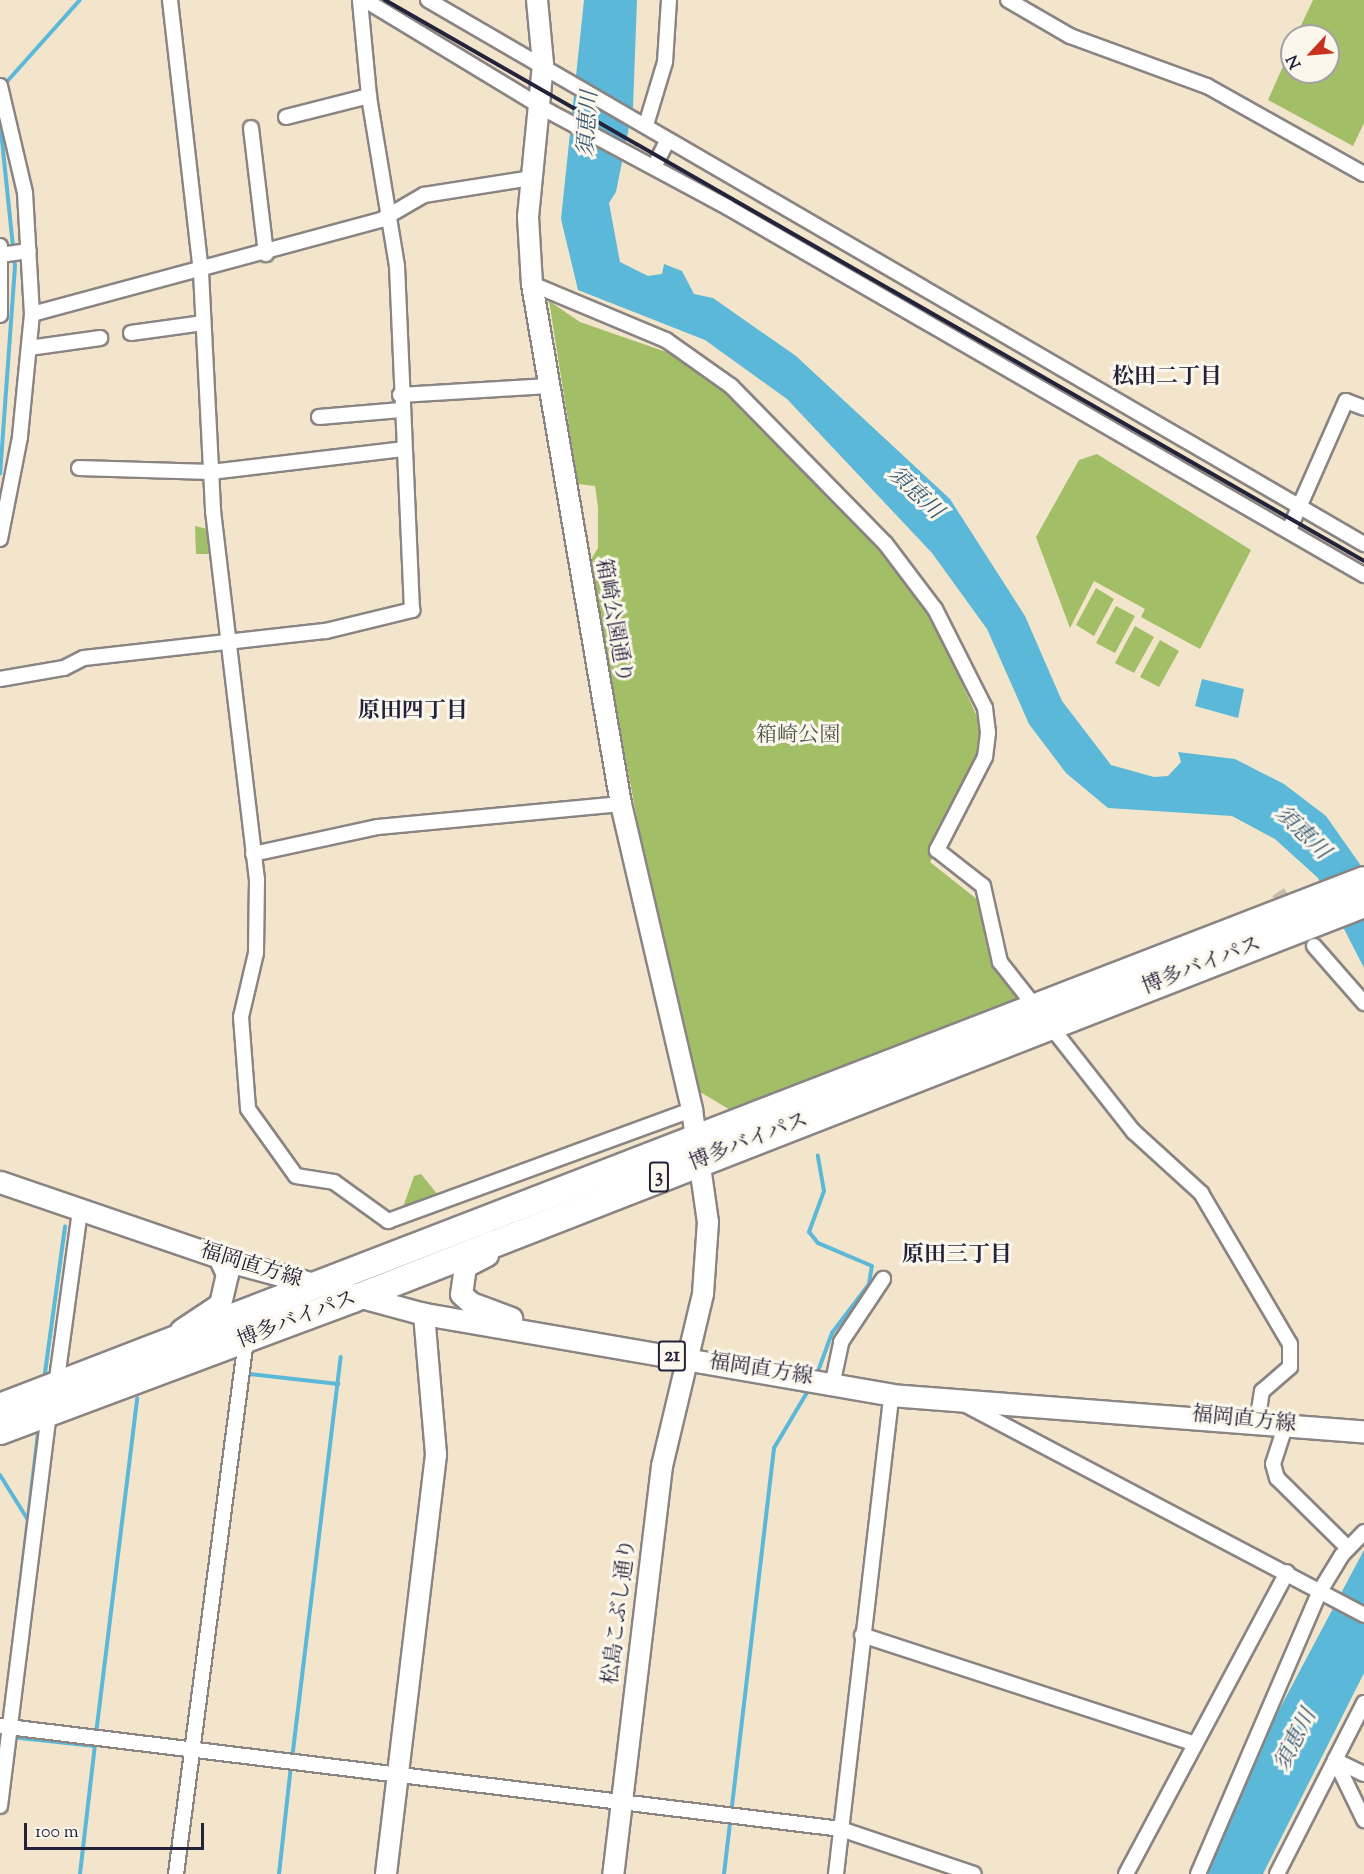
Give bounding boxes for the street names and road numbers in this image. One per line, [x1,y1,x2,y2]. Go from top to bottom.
street label: 箱崎公園通り [590,557,636,685]
street label: 博多バイパス [1139,932,1265,1000]
street label: 博多バイパス [686,1108,812,1176]
road number: 3 [648,1160,670,1194]
street label: 福岡直方線 [197,1239,305,1293]
street label: 博多バイパス [234,1286,360,1354]
road number: 21 [657,1339,687,1373]
street label: 福岡直方線 [707,1349,815,1391]
street label: 福岡直方線 [1190,1402,1298,1438]
street label: 松島こぶし通り [599,1538,641,1686]

